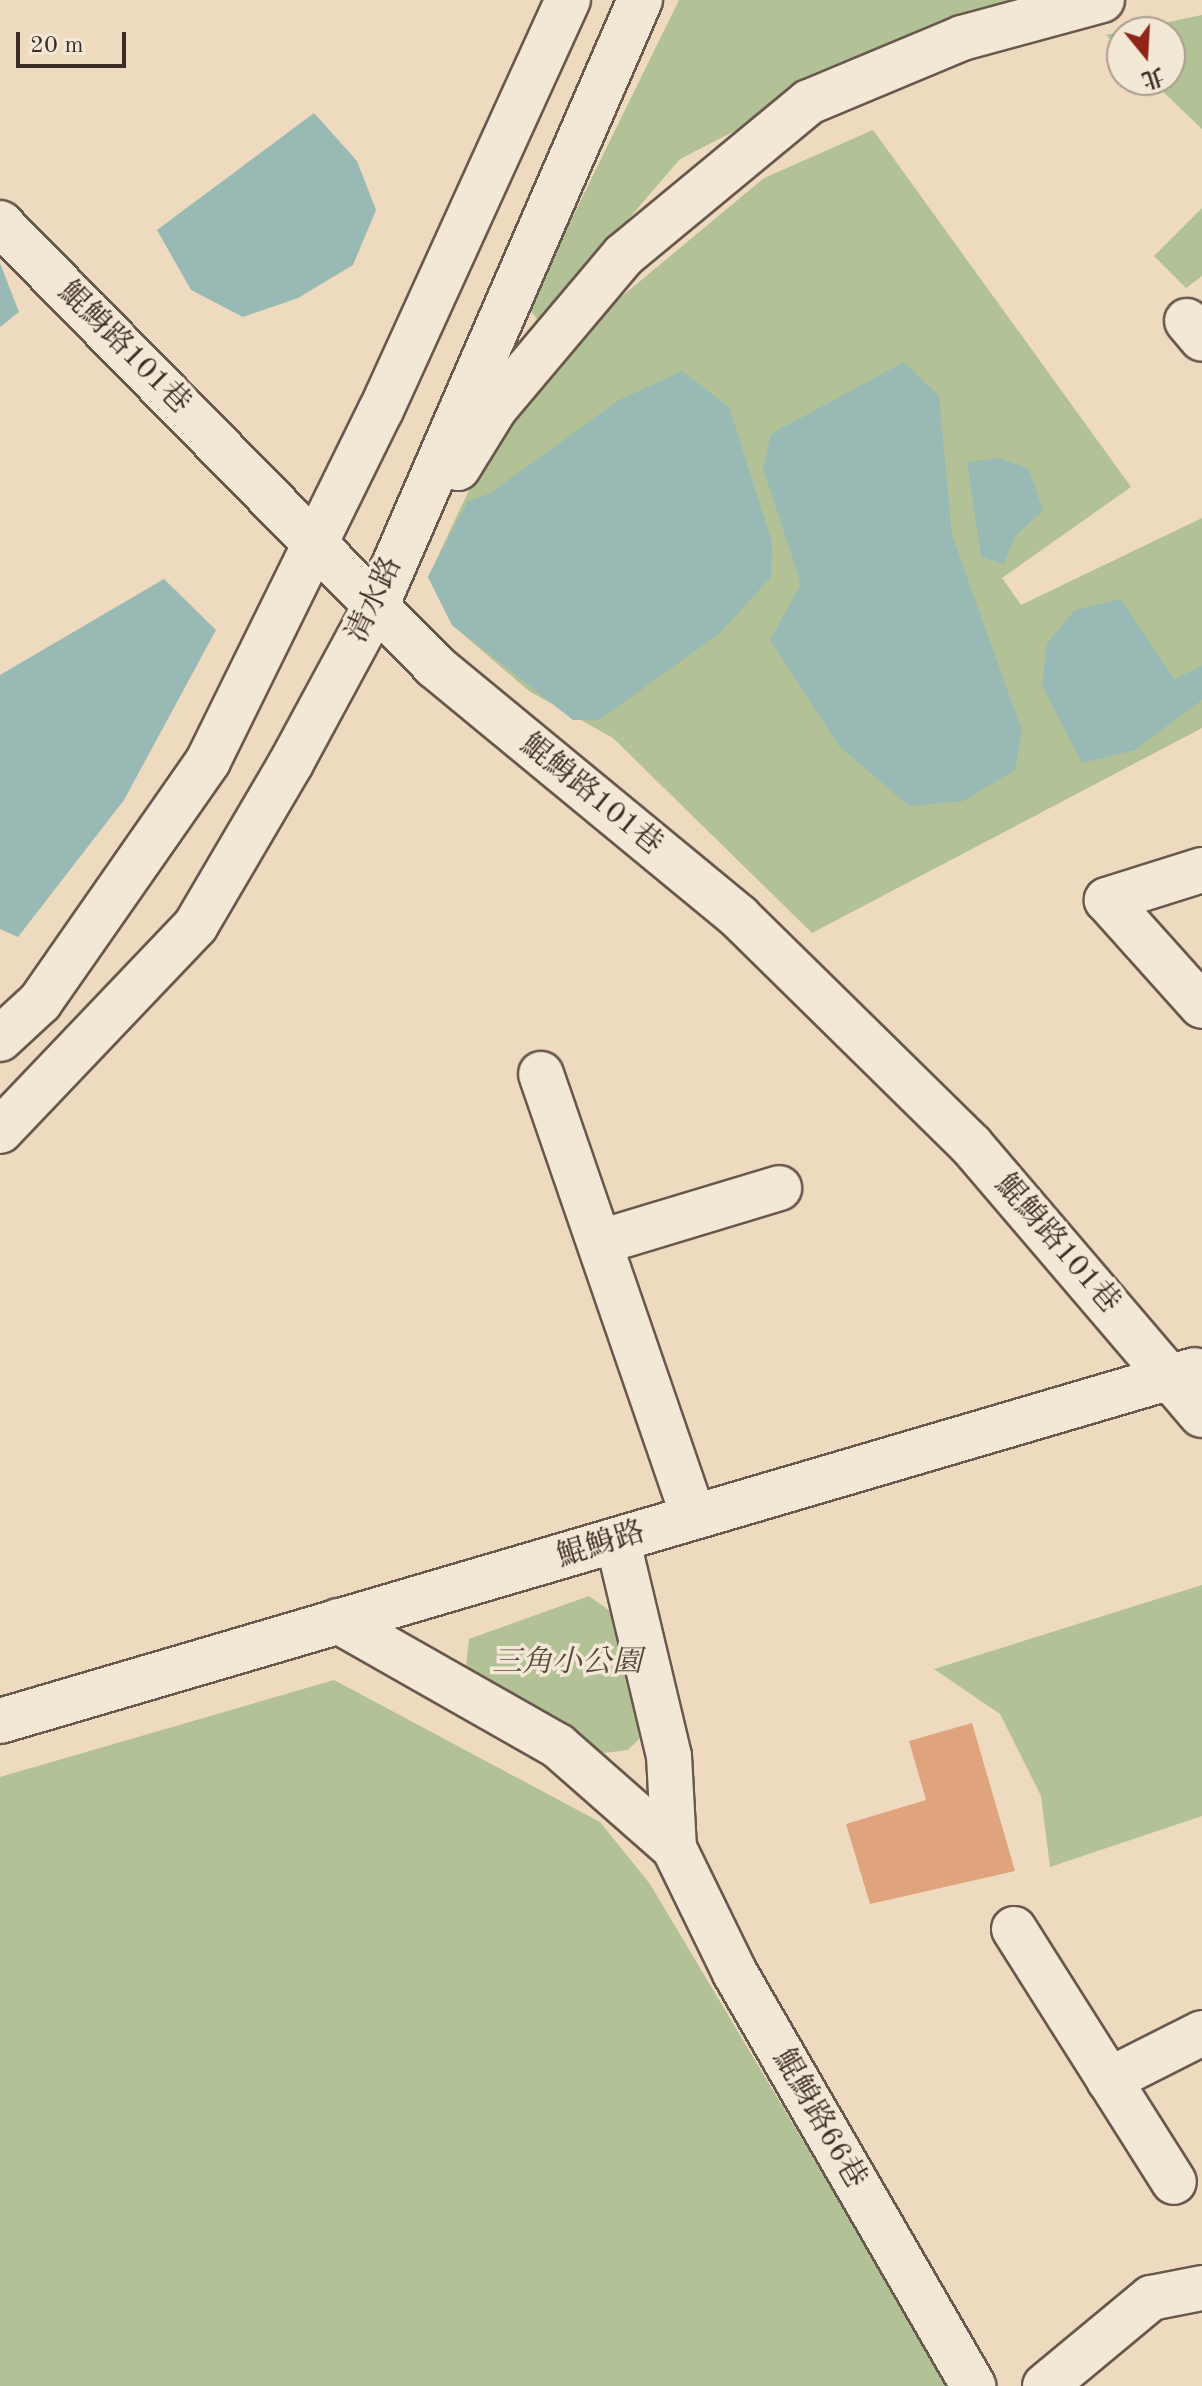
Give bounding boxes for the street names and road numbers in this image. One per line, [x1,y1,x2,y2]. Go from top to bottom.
street label: 鯤鯓路101巷 [50,274,198,422]
street label: 清水路 [340,552,410,648]
street label: 鯤鯓路101巷 [513,727,669,863]
street label: 鯤鯓路101巷 [987,1167,1127,1321]
street label: 鯤鯓路 [553,1515,649,1575]
street label: 鯤鯓路66巷 [765,2043,873,2195]

